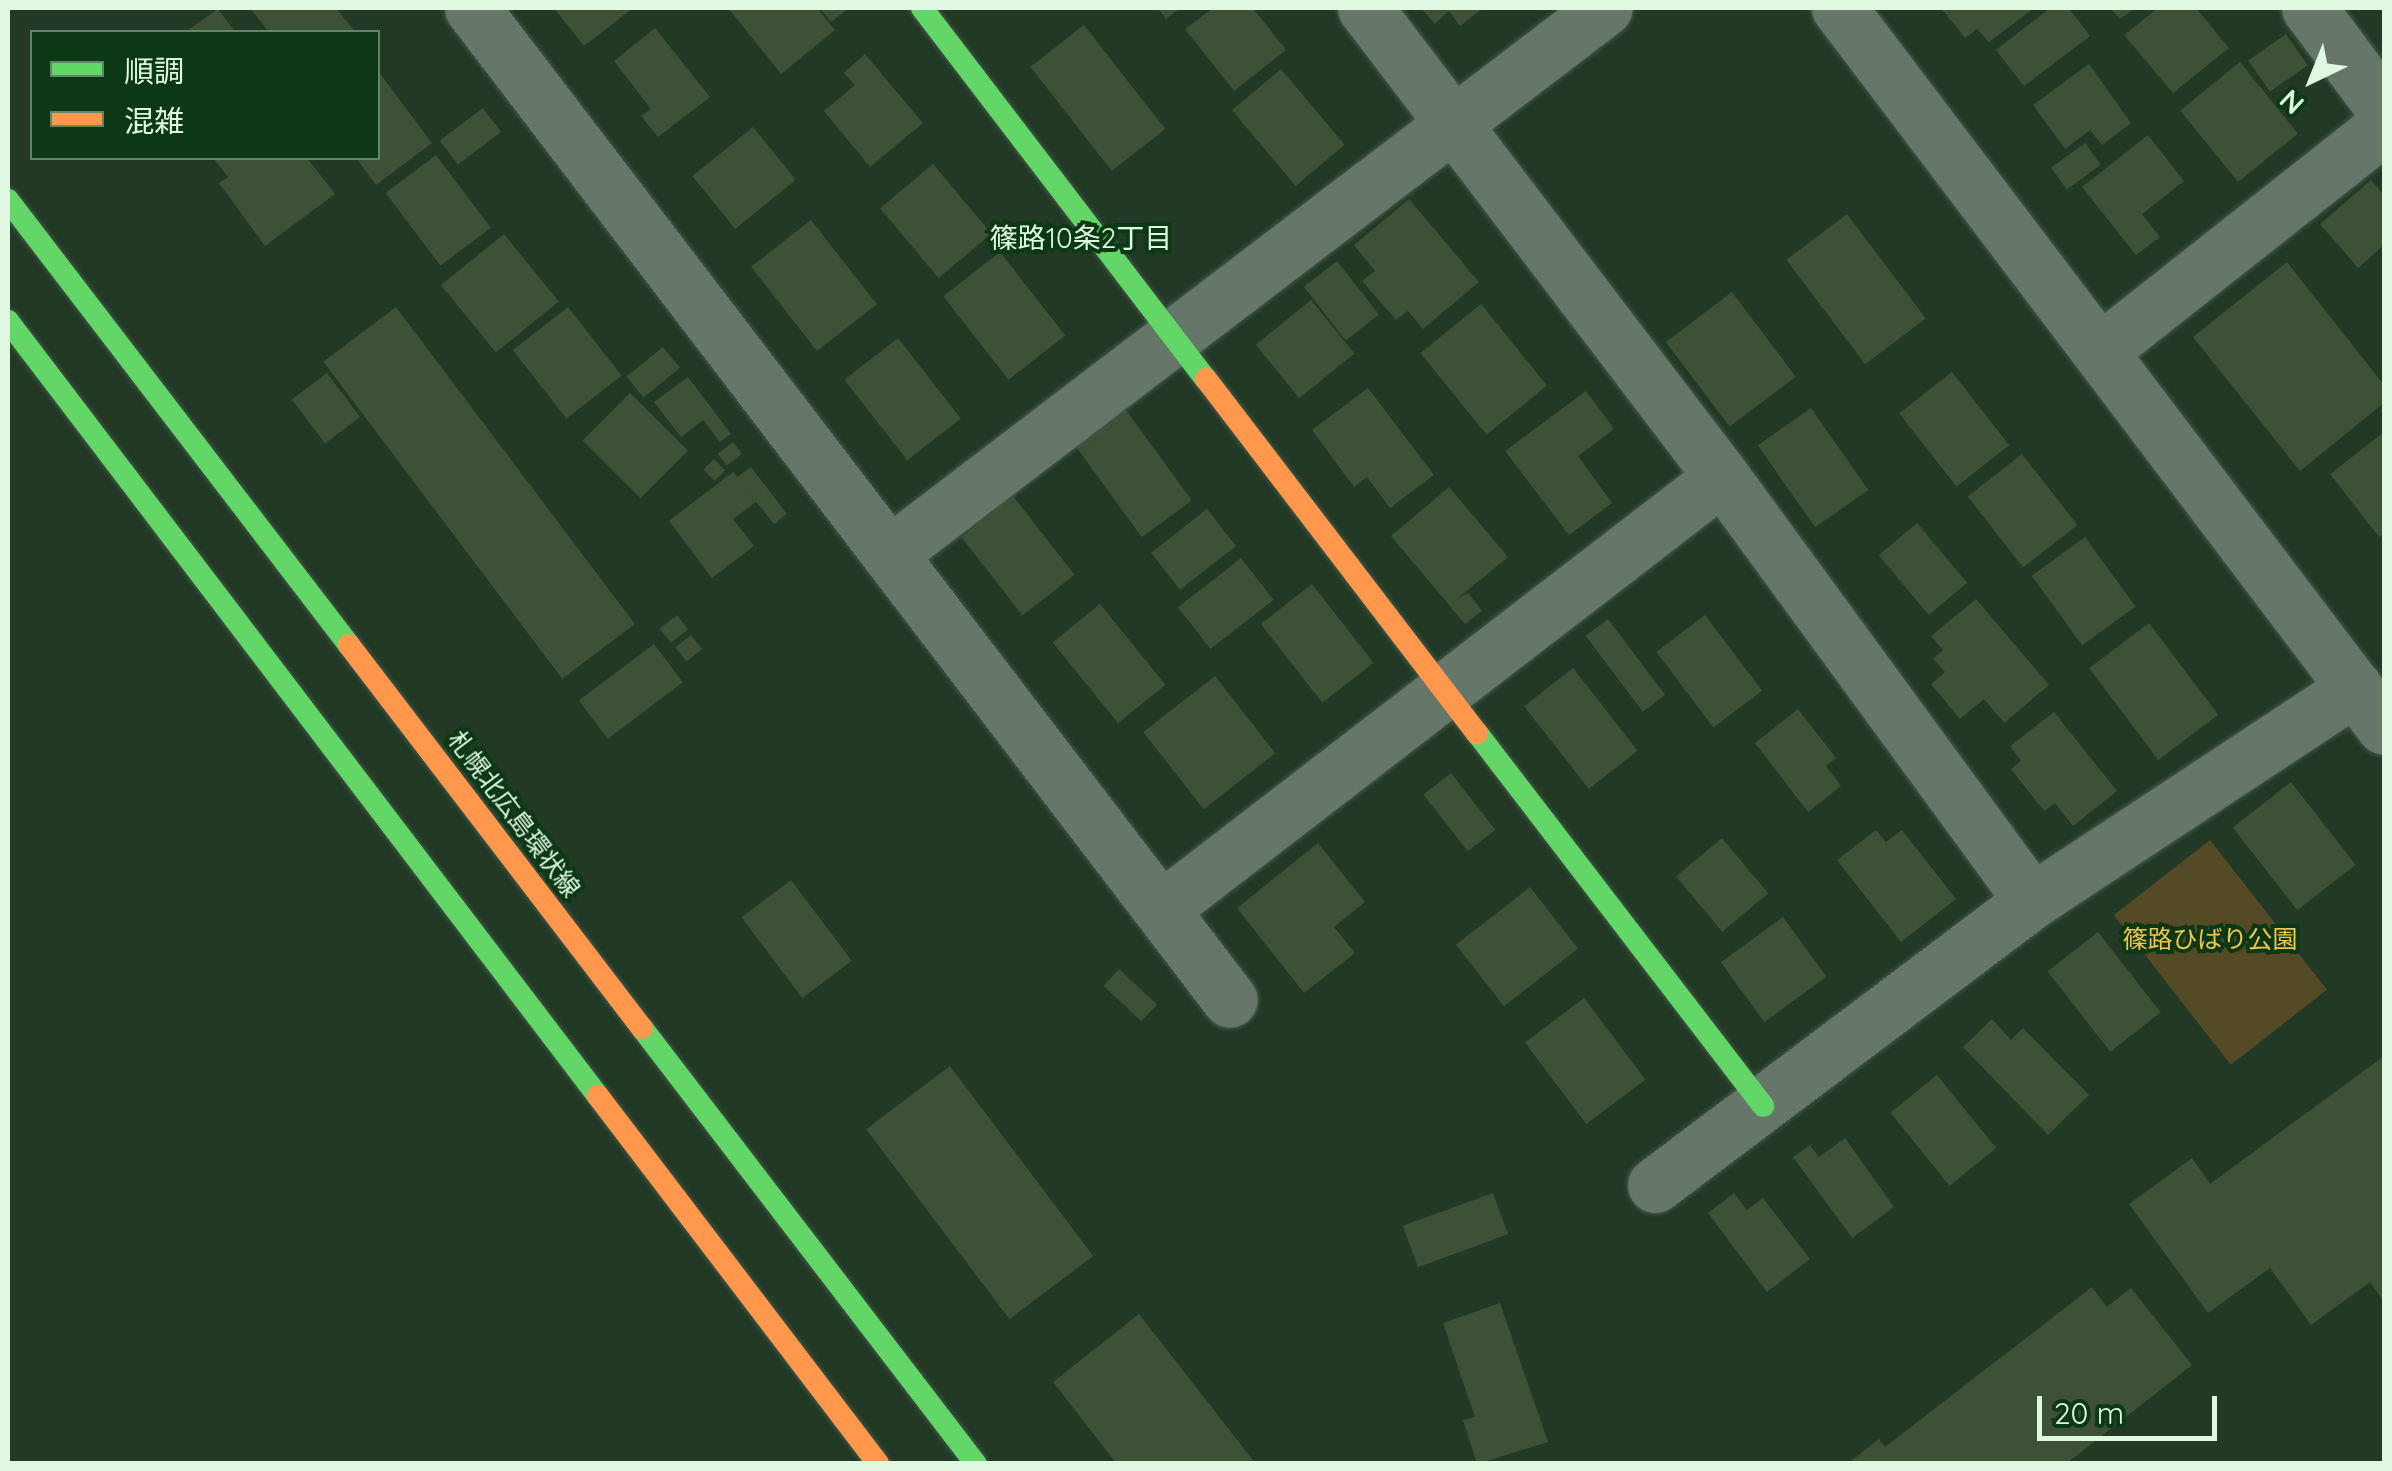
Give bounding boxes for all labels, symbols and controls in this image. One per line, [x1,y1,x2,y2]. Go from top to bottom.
legend [30,30,380,160]
north arrow [2262,30,2362,130]
text: 順調 [124,52,184,90]
text: N [2272,82,2311,122]
text: 混雑 [124,102,184,140]
district label: 篠路10条2丁目 [990,221,1172,255]
street label: 札幌北広島環状線 [442,725,586,903]
park label: 篠路ひばり公園 [2123,924,2297,954]
scale bar [2042,1376,2222,1438]
text: 20 m [2054,1394,2124,1432]

